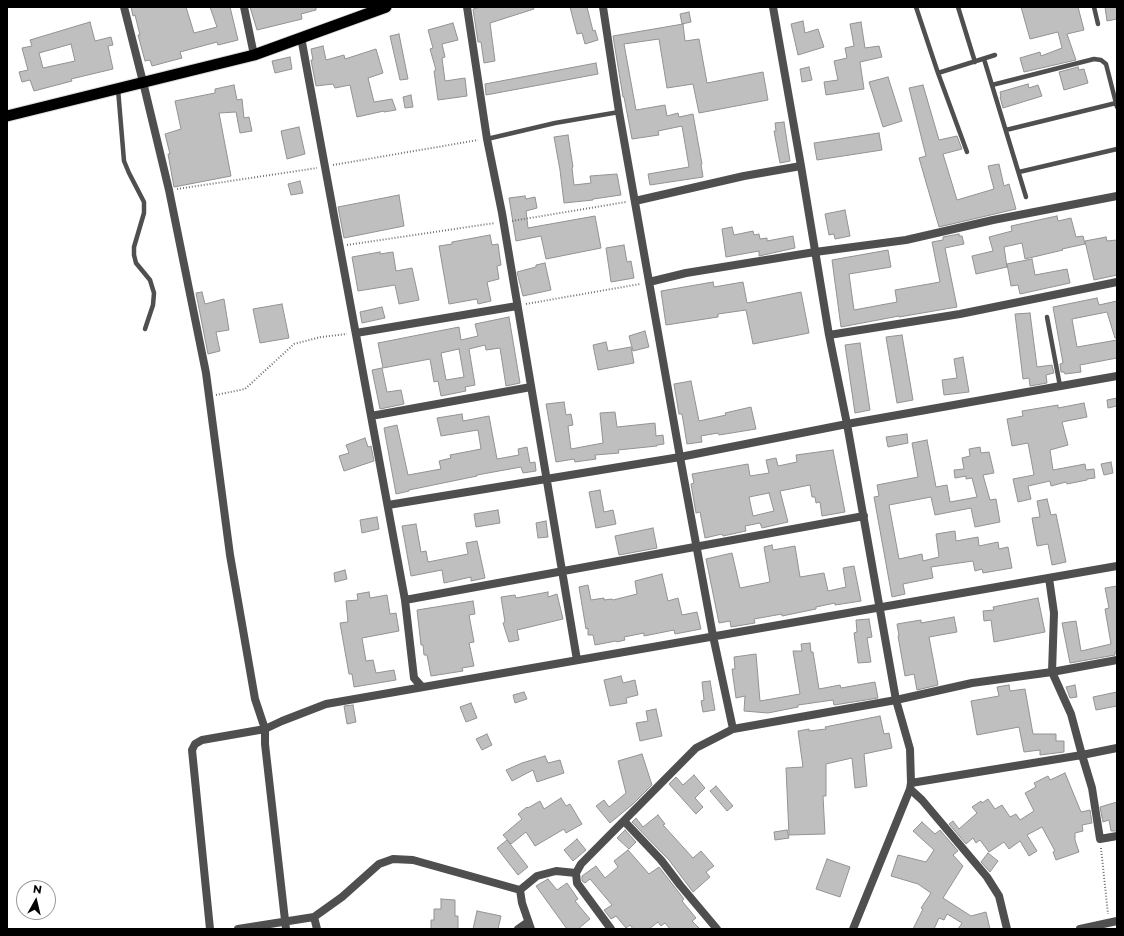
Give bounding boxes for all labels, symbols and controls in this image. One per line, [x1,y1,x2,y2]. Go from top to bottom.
north arrow [16,880,56,920]
text: N [32,882,43,897]

